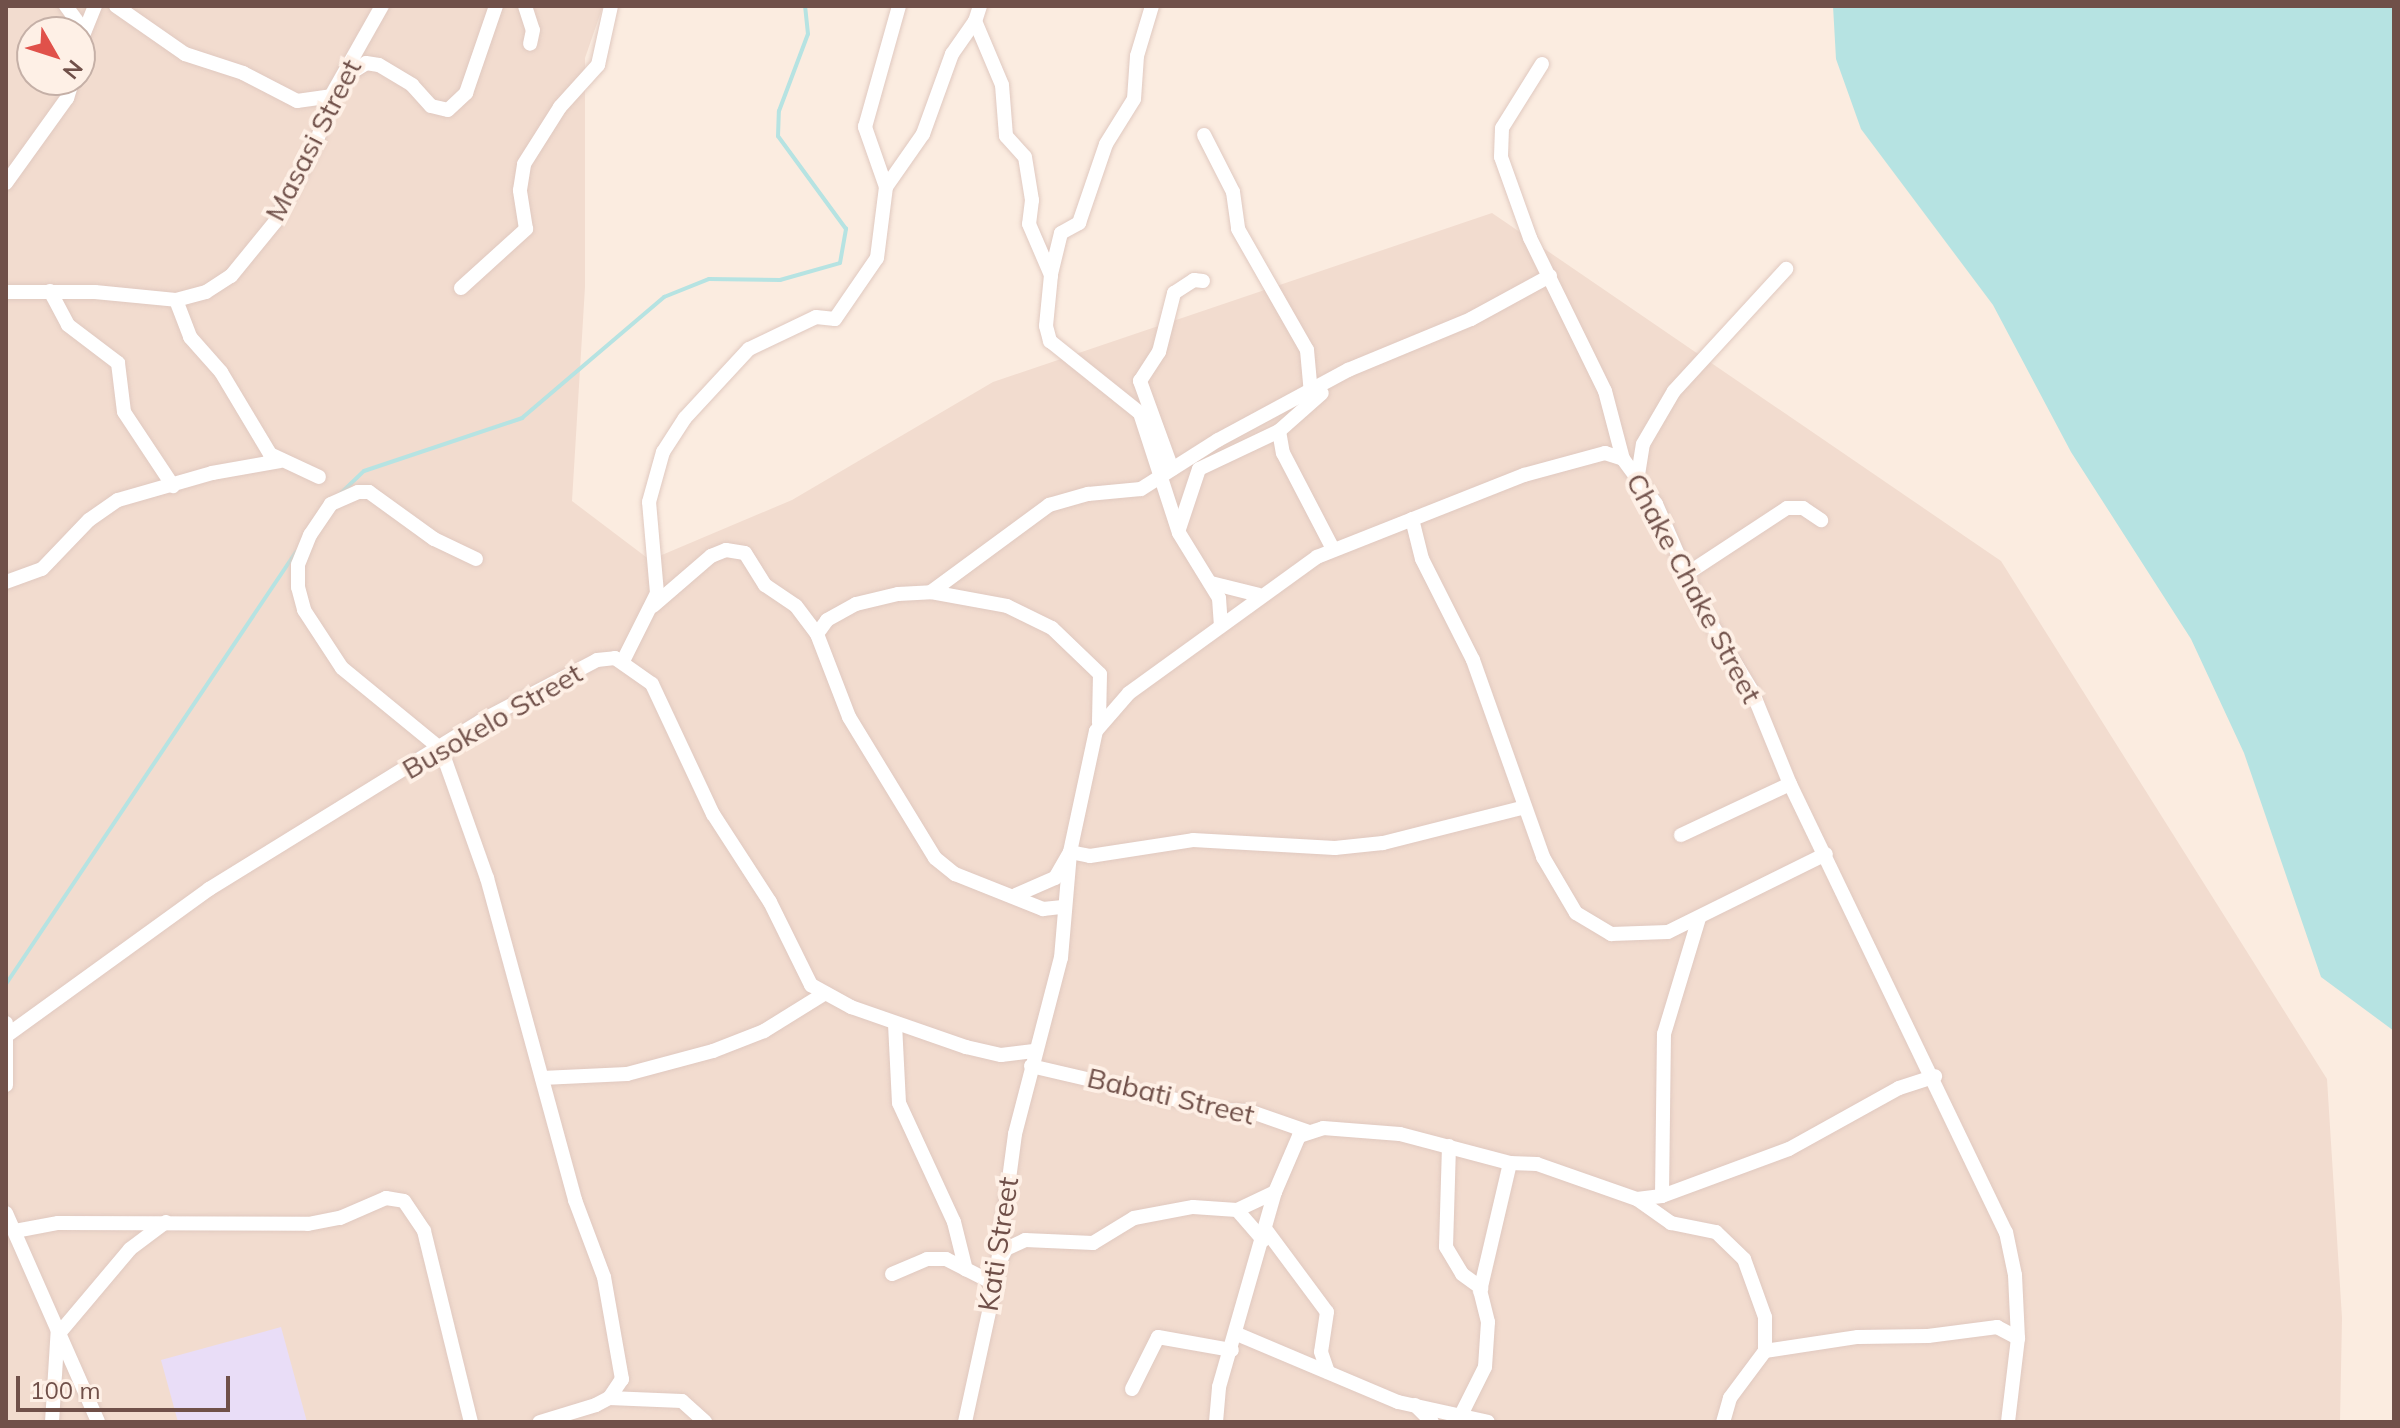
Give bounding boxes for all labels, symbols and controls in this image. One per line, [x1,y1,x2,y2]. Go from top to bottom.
north arrow [16,16,96,96]
street label: Masasi Street [258,54,368,226]
text: N [57,55,89,85]
street label: Chake Chake Street [1619,467,1769,709]
street label: Busokelo Street [396,656,588,786]
street label: Babati Street [1084,1060,1258,1132]
street label: Kati Street [971,1174,1025,1314]
scale bar [20,1360,234,1410]
text: 100 m [30,1375,101,1405]

